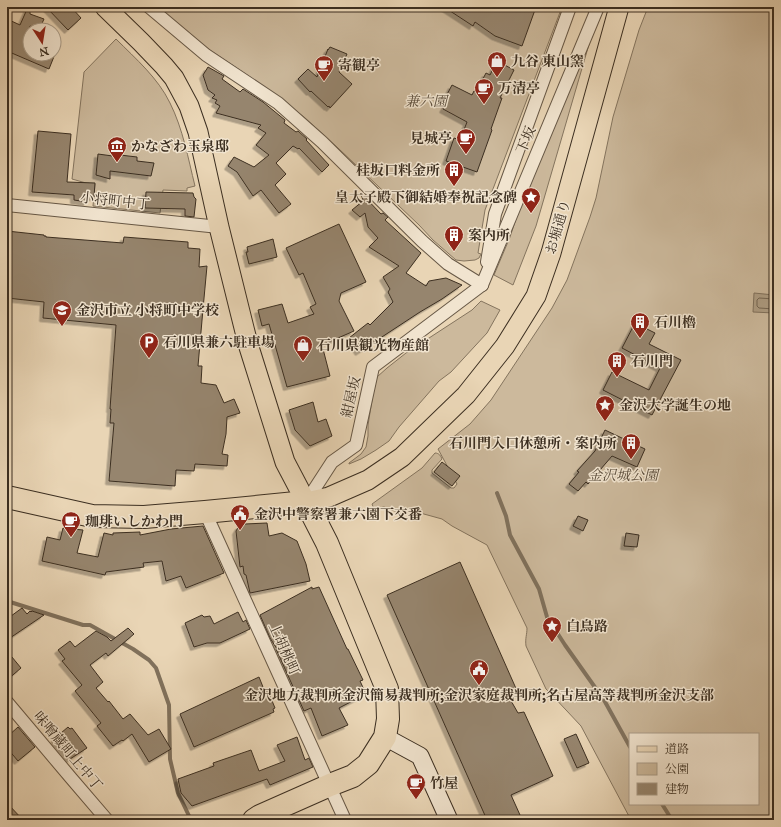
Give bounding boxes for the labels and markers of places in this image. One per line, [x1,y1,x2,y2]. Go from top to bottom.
shop icon: 九谷 東山窯 [486,50,508,78]
place label: 九谷 東山窯 [511,53,584,70]
cafe icon: 寄観亭 [313,54,335,82]
place label: 寄観亭 [338,57,380,74]
cafe icon: 万清亭 [473,77,495,105]
place label: 万清亭 [498,80,540,97]
cafe icon: 見城亭 [455,127,477,155]
place label: 見城亭 [410,130,452,147]
museum icon: かなざわ玉泉邸 [106,135,128,163]
place label: かなざわ玉泉邸 [131,138,229,155]
building icon: 桂坂口料金所 [443,159,465,187]
place label: 桂坂口料金所 [356,162,440,179]
place icon: 皇太子殿下御結婚奉祝記念碑 [520,186,542,214]
place label: 皇太子殿下御結婚奉祝記念碑 [335,189,517,206]
building icon: 案内所 [443,224,465,252]
place label: 案内所 [468,227,510,244]
school or university icon: 金沢市立 小将町中学校 [51,299,73,327]
place label: 金沢市立 小将町中学校 [76,302,219,319]
building icon: 石川櫓 [629,311,651,339]
place label: 石川櫓 [654,314,696,331]
parking icon: 石川県兼六駐車場 [138,331,160,359]
place label: 石川県兼六駐車場 [163,334,275,351]
shop icon: 石川県観光物産館 [292,334,314,362]
place label: 石川県観光物産館 [317,337,429,354]
building icon: 石川門 [606,350,628,378]
place label: 石川門 [631,353,673,370]
place icon: 金沢大学誕生の地 [594,394,616,422]
place label: 金沢大学誕生の地 [619,397,731,414]
building icon: 石川門入口休憩所・案内所 [620,432,642,460]
place label: 石川門入口休憩所・案内所 [449,435,617,452]
public building icon: 金沢中警察署兼六園下交番 [229,503,251,531]
place label: 金沢中警察署兼六園下交番 [254,506,422,523]
cafe icon: 珈琲いしかわ門 [60,510,82,538]
place label: 珈琲いしかわ門 [85,513,183,530]
place icon: 白鳥路 [541,615,563,643]
place label: 白鳥路 [566,618,608,635]
public building icon: 金沢地方裁判所金沢簡易裁判所;金沢家庭裁判所;名古屋高等裁判所金沢支部 [468,658,490,686]
place label: 金沢地方裁判所金沢簡易裁判所;金沢家庭裁判所;名古屋高等裁判所金沢支部 [244,687,714,704]
cafe icon: 竹屋 [405,772,427,800]
place label: 竹屋 [430,775,458,792]

